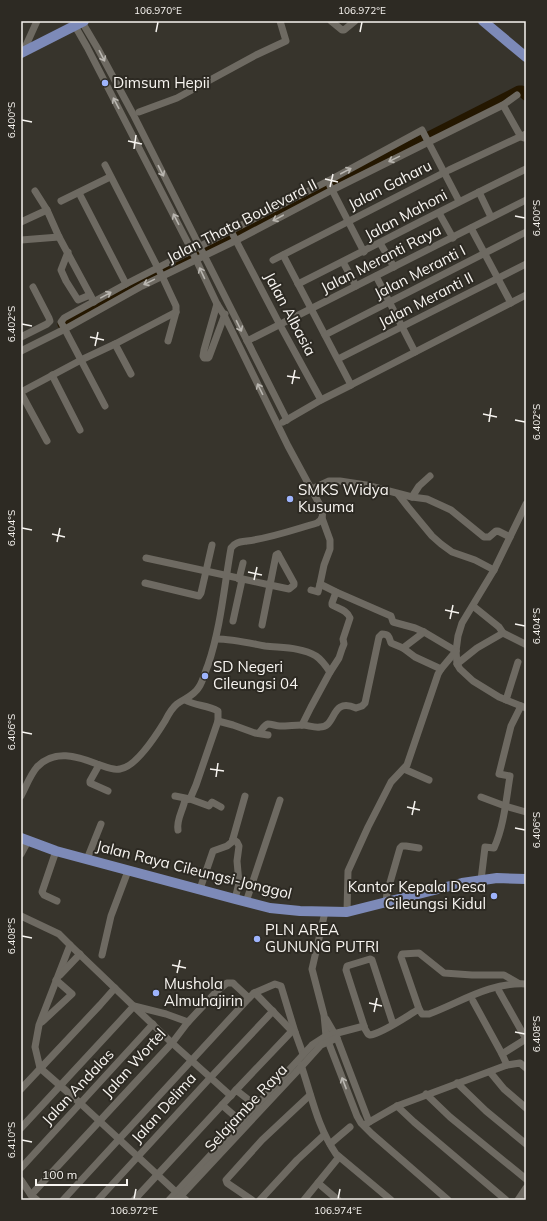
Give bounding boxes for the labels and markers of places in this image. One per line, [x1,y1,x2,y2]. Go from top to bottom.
place label: Dimsum Hepii [113,73,210,92]
marker: Dimsum Hepii [100,78,110,88]
place label: SMKS Widya Kusuma [298,480,389,516]
marker: SMKS Widya Kusuma [285,494,295,504]
place label: SD Negeri Cileungsi 04 [213,657,298,693]
marker: SD Negeri Cileungsi 04 [200,671,210,681]
place label: Kantor Kepala Desa Cileungsi Kidul [348,877,486,913]
marker: Kantor Kepala Desa Cileungsi Kidul [489,891,499,901]
place label: PLN AREA GUNUNG PUTRI [265,920,379,956]
marker: PLN AREA GUNUNG PUTRI [252,934,262,944]
place label: Mushola Almuhajirin [164,974,243,1010]
marker: Mushola Almuhajirin [151,988,161,998]

